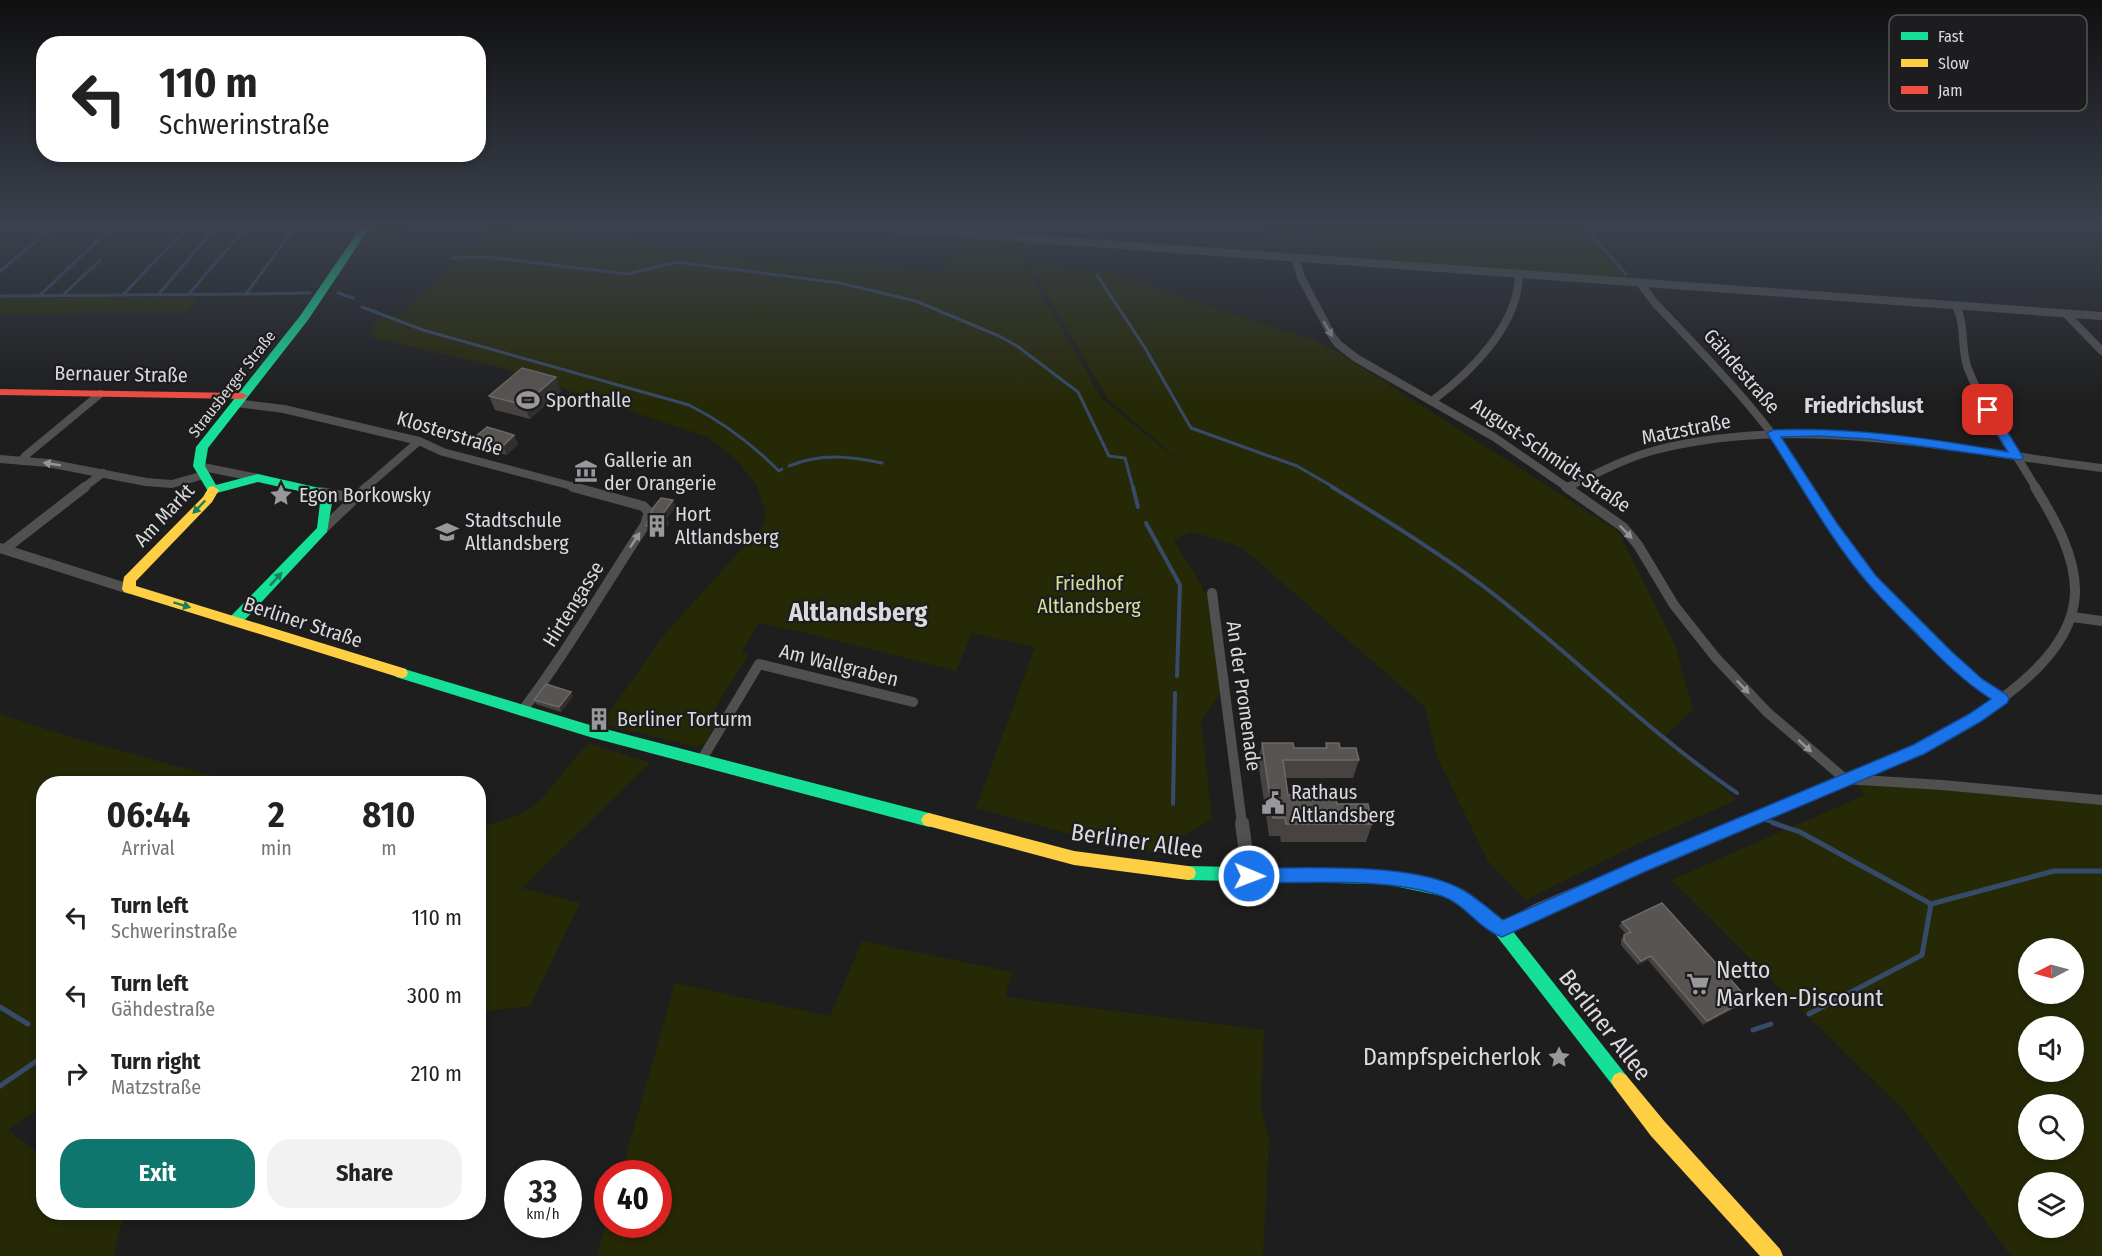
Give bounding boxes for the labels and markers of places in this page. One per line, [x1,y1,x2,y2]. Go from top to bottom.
pin [1962,384,2013,435]
sports icon: Sporthalle [515,387,541,413]
place label: Sporthalle [546,388,631,412]
place label: Gallerie an der Orangerie [604,448,716,495]
museum icon: Gallerie an der Orangerie [573,458,599,484]
place icon: Egon Borkowsky [268,482,294,508]
place label: Egon Borkowsky [299,483,431,507]
place label: Hort Altlandsberg [675,502,779,549]
place label: Stadtschule Altlandsberg [465,508,569,555]
building icon: Hort Altlandsberg [644,513,670,539]
school or university icon: Stadtschule Altlandsberg [434,519,460,545]
building icon: Berliner Torturm [586,706,612,732]
place label: Berliner Torturm [617,707,752,731]
place label: Rathaus Altlandsberg [1291,780,1395,827]
public building icon: Rathaus Altlandsberg [1260,790,1286,816]
place label: Netto Marken-Discount [1716,956,1883,1012]
supermarket icon: Netto Marken-Discount [1685,971,1711,997]
place label: Dampfspeicherlok [1363,1043,1542,1071]
place icon: Dampfspeicherlok [1546,1044,1572,1070]

